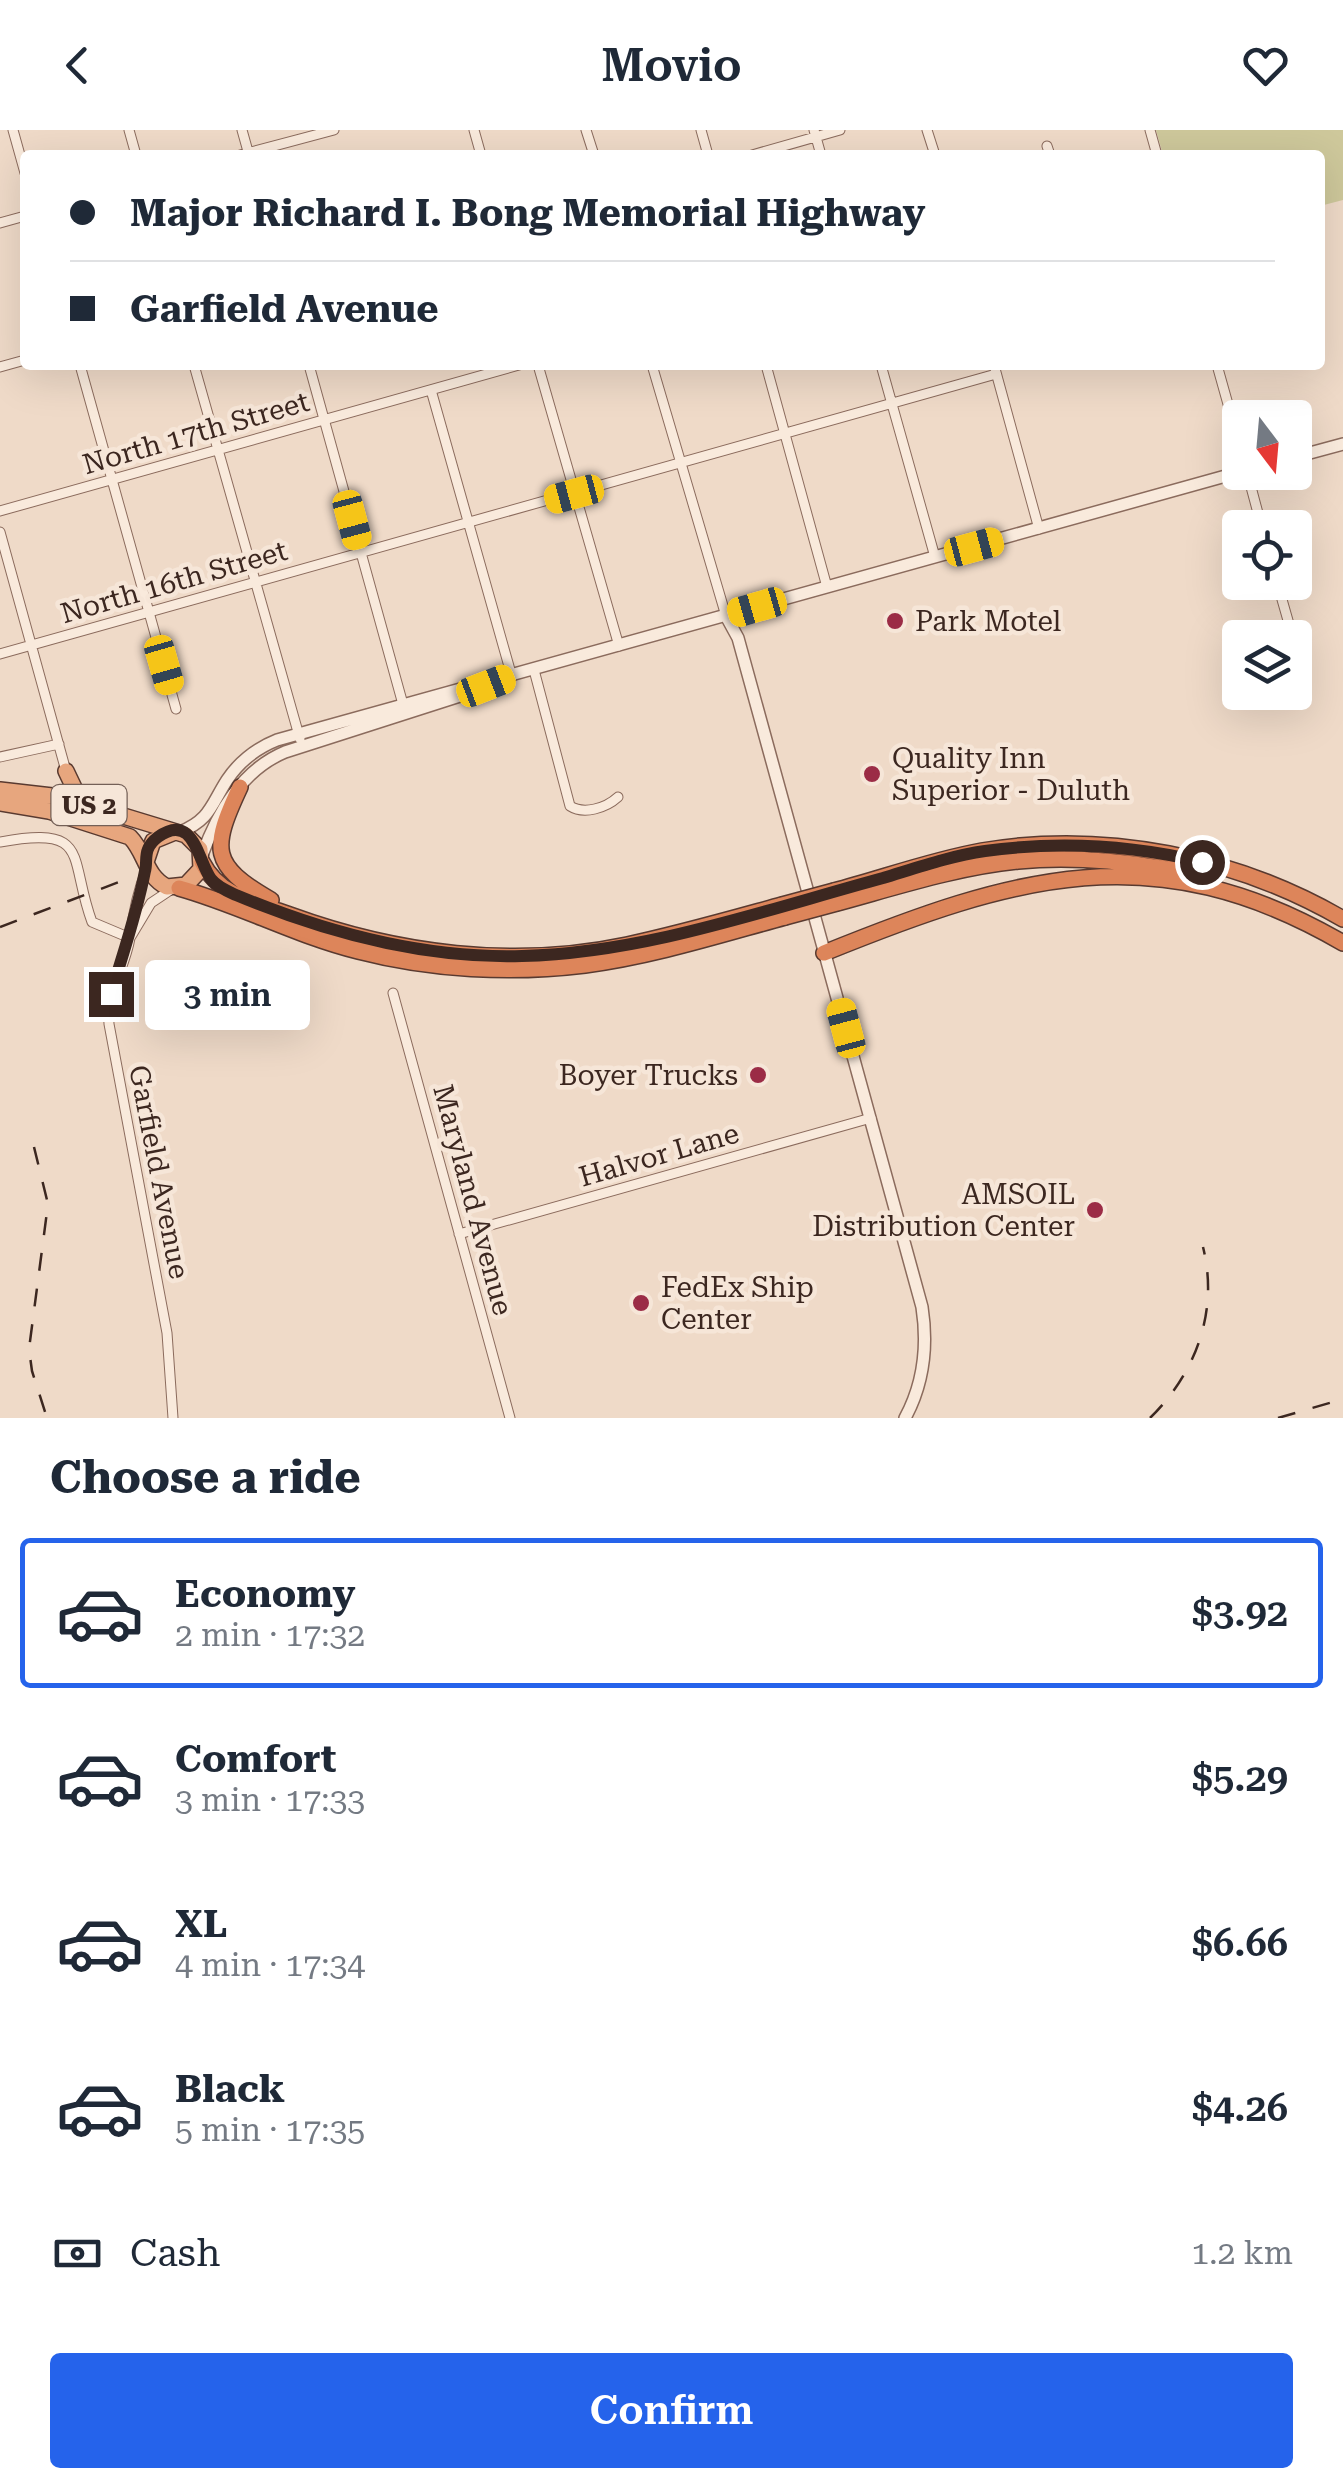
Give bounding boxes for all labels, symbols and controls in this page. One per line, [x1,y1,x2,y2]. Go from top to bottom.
icon: back [50,38,105,93]
icon: heart [1238,38,1293,93]
text: Movio [601,39,742,92]
text: Major Richard I. Bong Memorial Highway [130,191,925,235]
text: Garfield Avenue [130,287,439,331]
street label: North 17th Street [79,385,313,481]
north arrow [1222,400,1312,490]
map controls [1222,400,1312,710]
car [541,472,607,516]
car [330,487,374,553]
button: locate [1222,510,1312,600]
car [941,525,1007,569]
street label: North 16th Street [57,534,291,630]
car [724,584,790,630]
place label: Park Motel [915,605,1062,638]
marker: Park Motel [884,610,906,632]
button: layers [1222,620,1312,710]
car [141,632,187,698]
car [453,661,519,711]
place label: Quality Inn Superior - Duluth [892,742,1130,807]
marker: Quality Inn Superior - Duluth [861,763,883,785]
road number: US 2 [52,785,126,825]
route start [1180,840,1225,885]
callout: 3 min [146,959,311,1029]
route end [89,972,134,1017]
text: 3 min [183,976,272,1014]
car [824,995,868,1061]
place label: Boyer Trucks [559,1059,738,1092]
street label: Garfield Avenue [122,1062,196,1282]
marker: Boyer Trucks [747,1064,769,1086]
street label: Maryland Avenue [426,1081,520,1319]
street label: Halvor Lane [575,1116,743,1194]
place label: AMSOIL Distribution Center [812,1178,1075,1243]
marker: AMSOIL Distribution Center [1084,1199,1106,1221]
place label: FedEx Ship Center [661,1271,814,1336]
marker: FedEx Ship Center [630,1292,652,1314]
text: Choose a ride [50,1451,361,1504]
icon: car [55,1568,145,1658]
text: Economy [175,1572,355,1616]
text: $3.92 [1192,1591,1288,1635]
text: 2 min · 17:32 [175,1616,365,1654]
icon: car [55,1733,145,1823]
text: Comfort [175,1737,336,1781]
text: $5.29 [1192,1756,1288,1800]
text: 3 min · 17:33 [175,1781,365,1819]
icon: car [55,1898,145,1988]
text: XL [175,1902,227,1946]
text: $6.66 [1192,1921,1288,1965]
text: 4 min · 17:34 [175,1946,365,1984]
icon: car [55,2063,145,2153]
text: Black [175,2067,285,2111]
text: $4.26 [1192,2086,1288,2130]
text: 5 min · 17:35 [175,2111,365,2149]
icon: cash [50,2226,105,2281]
text: Cash [130,2231,220,2275]
text: 1.2 km [1191,2234,1293,2272]
button: Confirm [50,2353,1293,2468]

